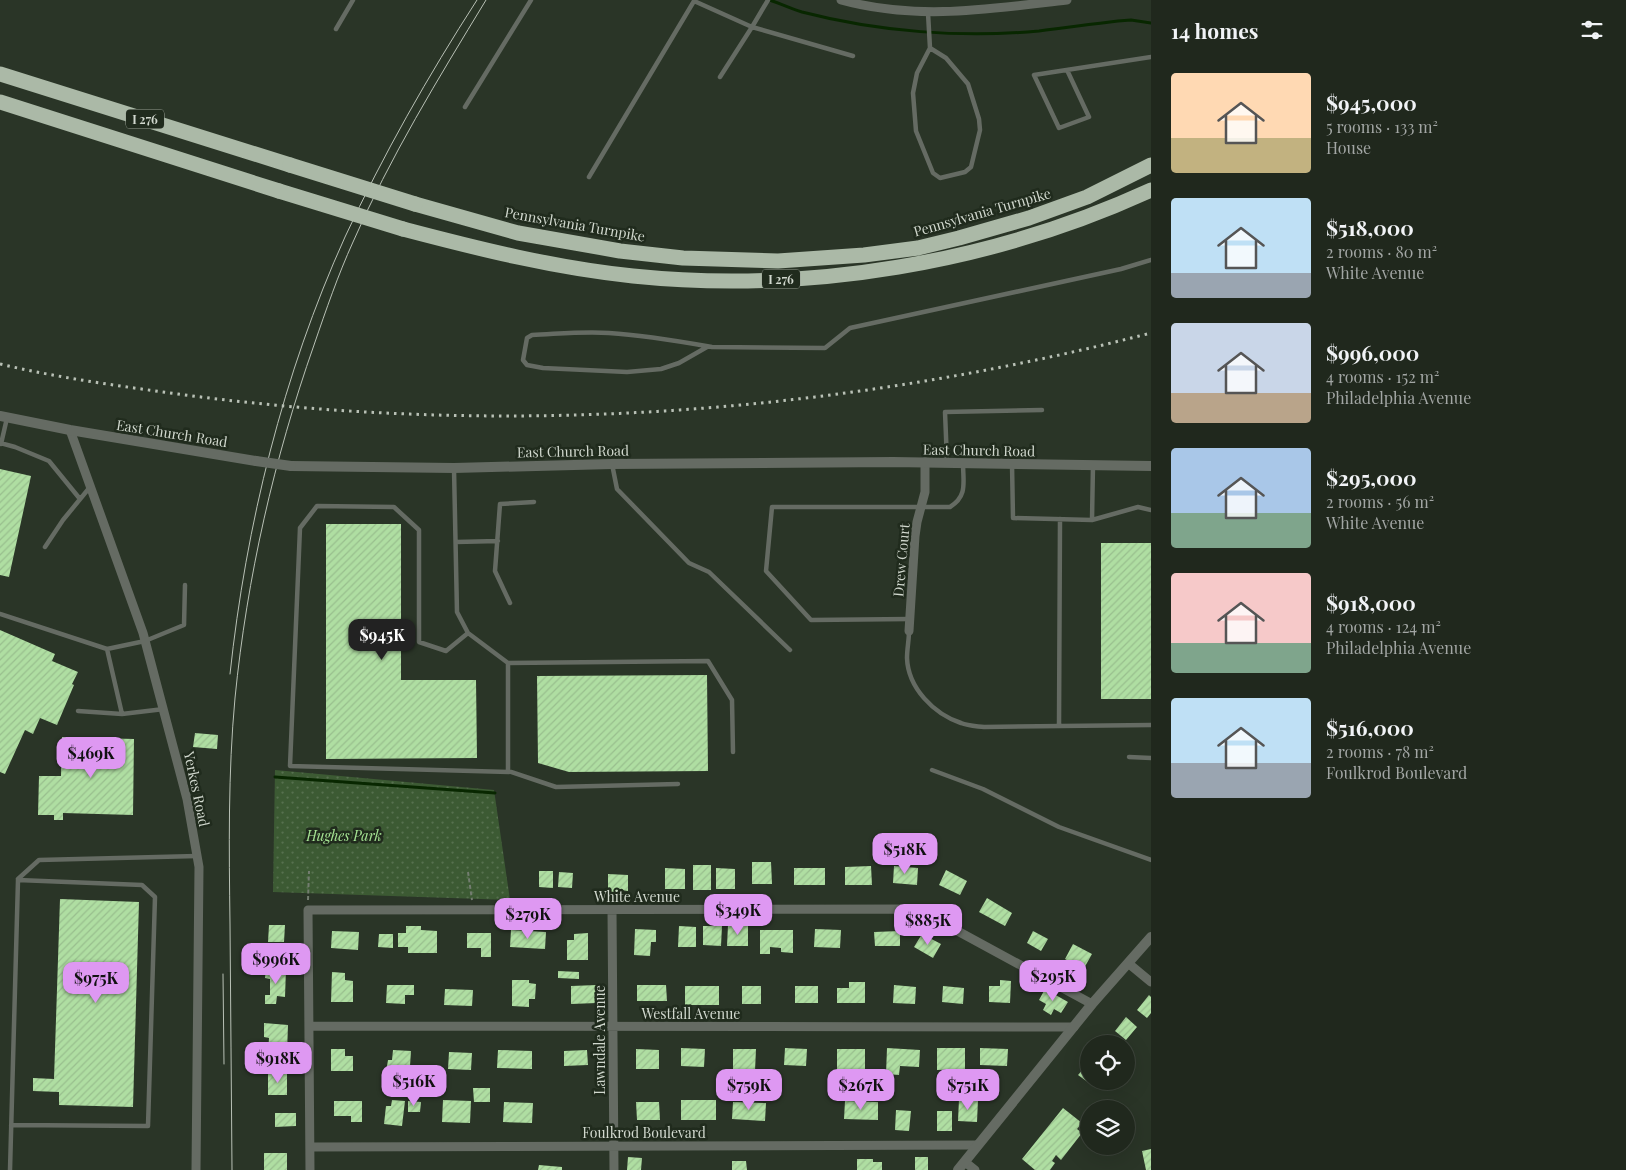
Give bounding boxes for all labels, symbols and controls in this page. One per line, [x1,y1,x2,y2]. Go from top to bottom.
text: 14 homes [1171,16,1258,44]
icon: filters [1578,16,1606,44]
text: $945,000 [1326,88,1417,116]
icon: home [1211,93,1271,153]
road number: I 276 [126,110,164,128]
text: 5 rooms · 133 m² [1326,116,1438,137]
text: House [1326,137,1371,158]
street label: Pennsylvania Turnpike [911,183,1053,241]
street label: Pennsylvania Turnpike [503,202,647,246]
text: $518,000 [1326,213,1414,241]
icon: home [1211,218,1271,278]
text: 2 rooms · 80 m² [1326,241,1437,262]
text: White Avenue [1326,262,1424,283]
road number: I 276 [762,270,800,288]
text: $996,000 [1326,338,1419,366]
icon: home [1211,343,1271,403]
text: 4 rooms · 152 m² [1326,366,1439,387]
text: Philadelphia Avenue [1326,387,1471,408]
street label: East Church Road [115,415,229,451]
street label: East Church Road [923,440,1035,460]
street label: East Church Road [517,441,629,461]
text: $295,000 [1326,463,1417,491]
icon: home [1211,468,1271,528]
text: 2 rooms · 56 m² [1326,491,1434,512]
text: White Avenue [1326,512,1424,533]
street label: Drew Court [888,521,914,598]
text: $918,000 [1326,588,1416,616]
icon: home [1211,593,1271,653]
text: 4 rooms · 124 m² [1326,616,1441,637]
pin: $945K [347,618,417,661]
text: $945K [359,624,405,645]
text: Philadelphia Avenue [1326,637,1471,658]
text: $516,000 [1326,713,1414,741]
icon: home [1211,718,1271,778]
pin: $469K [56,736,126,779]
text: 2 rooms · 78 m² [1326,741,1434,762]
text: $469K [68,742,114,763]
street label: Yerkes Road [180,749,214,828]
text: Foulkrod Boulevard [1326,762,1467,783]
park label: Hughes Park [305,826,382,845]
pin: $518K [870,832,940,875]
text: $518K [883,838,927,859]
street label: White Avenue [593,887,680,906]
pin: $349K [703,894,773,936]
pin: $279K [493,898,563,940]
text: $349K [715,899,761,920]
text: $279K [505,903,551,924]
pin: $885K [893,904,963,946]
text: $885K [905,909,951,930]
pin: $996K [241,942,311,985]
text: $996K [252,948,300,969]
pin: $295K [1018,960,1088,1002]
pin: $975K [61,962,131,1004]
text: $295K [1030,965,1076,986]
text: $975K [74,967,118,988]
street label: Lawndale Avenue [590,985,609,1095]
street label: Westfall Avenue [641,1004,740,1023]
map controls [1080,1035,1135,1155]
button: locate [1080,1035,1135,1090]
pin: $918K [243,1042,313,1084]
text: $918K [256,1047,300,1068]
pin: $516K [379,1064,449,1107]
pin: $759K [714,1068,784,1111]
pin: $267K [826,1068,896,1111]
pin: $751K [933,1068,1003,1111]
text: $516K [392,1070,436,1091]
text: $759K [727,1074,771,1095]
text: $267K [838,1074,884,1095]
text: $751K [947,1074,989,1095]
button: layers [1080,1100,1135,1155]
street label: Foulkrod Boulevard [582,1123,706,1142]

